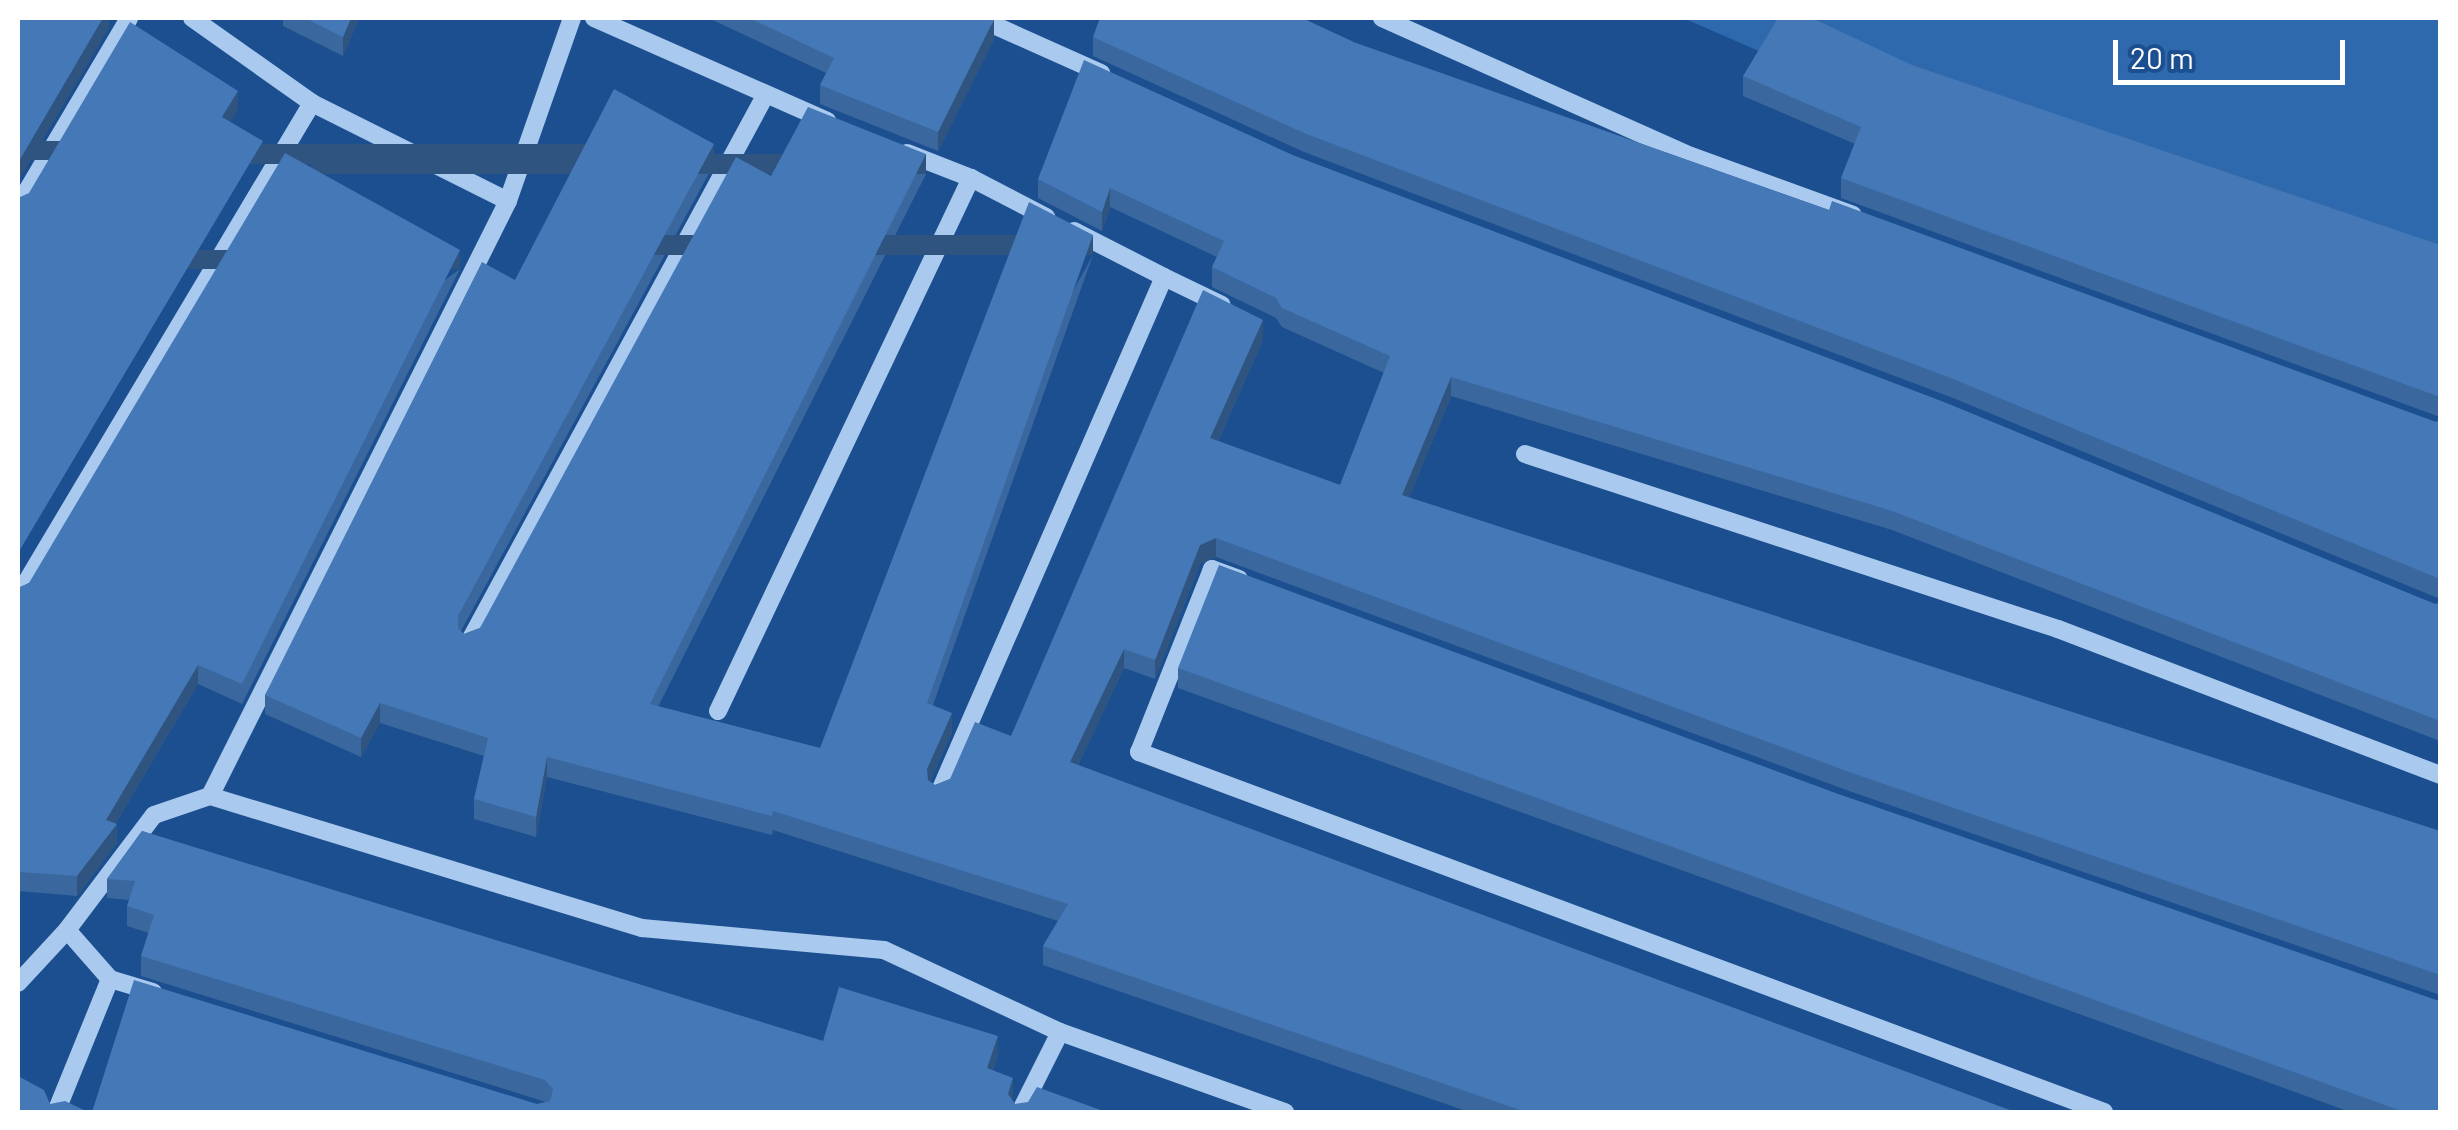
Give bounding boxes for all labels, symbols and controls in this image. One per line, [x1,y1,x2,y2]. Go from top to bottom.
scale bar [2118,20,2350,82]
text: 20 m [2130,39,2194,75]

